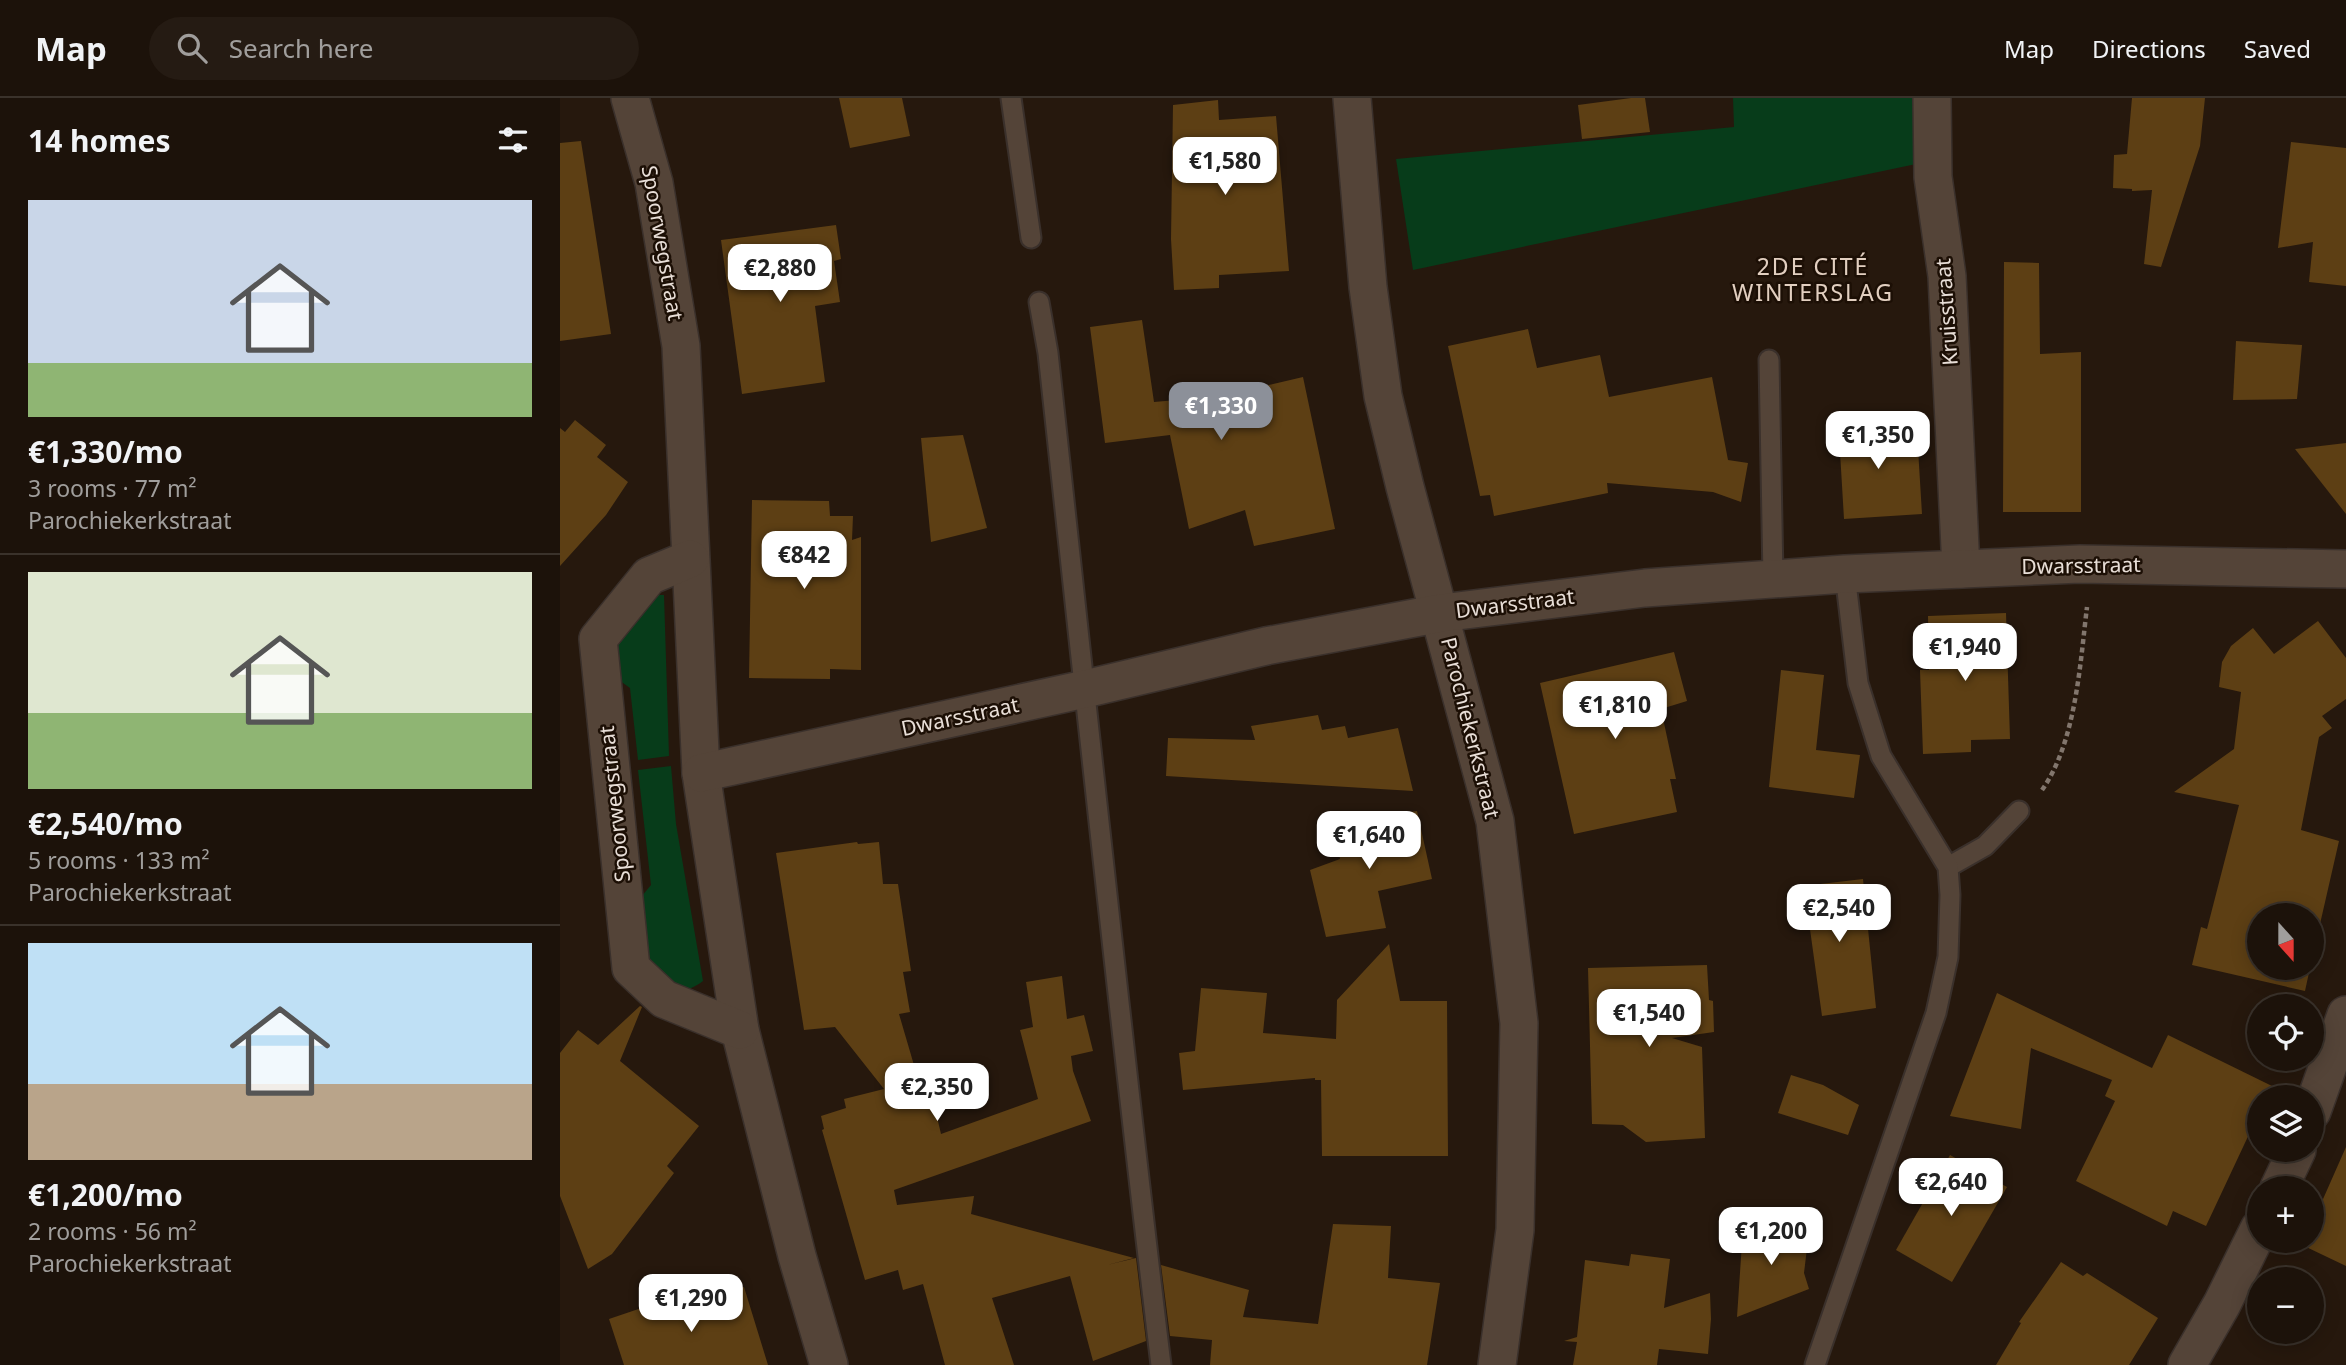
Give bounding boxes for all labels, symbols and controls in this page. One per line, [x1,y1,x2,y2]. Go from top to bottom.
search box [149,17,639,80]
text: Map [35,26,107,71]
icon: search [173,29,211,67]
text: Search here [229,30,373,66]
text: Map [2004,32,2054,65]
text: Directions [2092,32,2206,65]
text: Saved [2244,32,2311,65]
text: 14 homes [28,120,171,161]
icon: filters [494,121,532,159]
pin: €1,580 [1168,138,1282,197]
text: €1,580 [1189,144,1261,176]
street label: Spoorwegstraat [636,163,690,323]
pin: €2,880 [723,244,837,304]
icon: home [217,245,343,371]
district label: 2DE CITÉ WINTERSLAG [1732,250,1894,308]
text: €2,880 [744,251,816,283]
street label: Kruisstraat [1928,257,1964,367]
pin: €1,330 [1164,382,1278,442]
text: €1,330 [1185,389,1257,421]
pin: €1,350 [1821,412,1935,471]
text: €1,350 [1842,418,1914,450]
text: €1,330/mo [28,431,183,472]
text: 3 rooms · 77 m² [28,472,197,504]
text: Parochiekerkstraat [28,504,231,536]
pin: €842 [763,532,845,591]
text: €842 [778,538,830,570]
street label: Dwarsstraat [2021,550,2141,580]
street label: Dwarsstraat [1454,582,1576,624]
icon: home [217,617,343,743]
pin: €1,940 [1908,624,2022,683]
text: €1,940 [1929,630,2001,662]
street label: Parochiekerkstraat [1435,634,1507,822]
pin: €1,810 [1558,682,1672,741]
text: €1,810 [1579,688,1651,720]
street label: Dwarsstraat [898,690,1021,742]
street label: Spoorwegstraat [592,724,636,884]
text: €2,540/mo [28,803,183,844]
pin: €1,640 [1312,812,1426,871]
text: €1,640 [1333,818,1405,850]
text: 5 rooms · 133 m² [28,844,210,876]
text: Parochiekerkstraat [28,876,231,908]
pin: €2,540 [1782,884,1896,944]
text: €2,540 [1803,891,1875,923]
north arrow [2247,903,2324,980]
map controls [2247,903,2324,1344]
icon: home [217,988,343,1114]
pin: €1,540 [1592,990,1706,1049]
button: locate [2247,994,2324,1071]
text: €1,540 [1613,996,1685,1028]
pin: €2,350 [880,1063,994,1123]
text: €2,350 [901,1070,973,1102]
button: layers [2247,1085,2324,1162]
pin: €2,640 [1894,1158,2008,1218]
text: €2,640 [1915,1165,1987,1197]
text: €1,200/mo [28,1174,183,1215]
button: + [2247,1176,2324,1253]
pin: €1,200 [1714,1208,1828,1267]
text: €1,200 [1735,1214,1807,1246]
text: 2 rooms · 56 m² [28,1215,197,1247]
text: Parochiekerkstraat [28,1247,231,1279]
button: − [2247,1267,2324,1344]
pin: €1,290 [634,1274,748,1334]
text: €1,290 [655,1281,727,1313]

